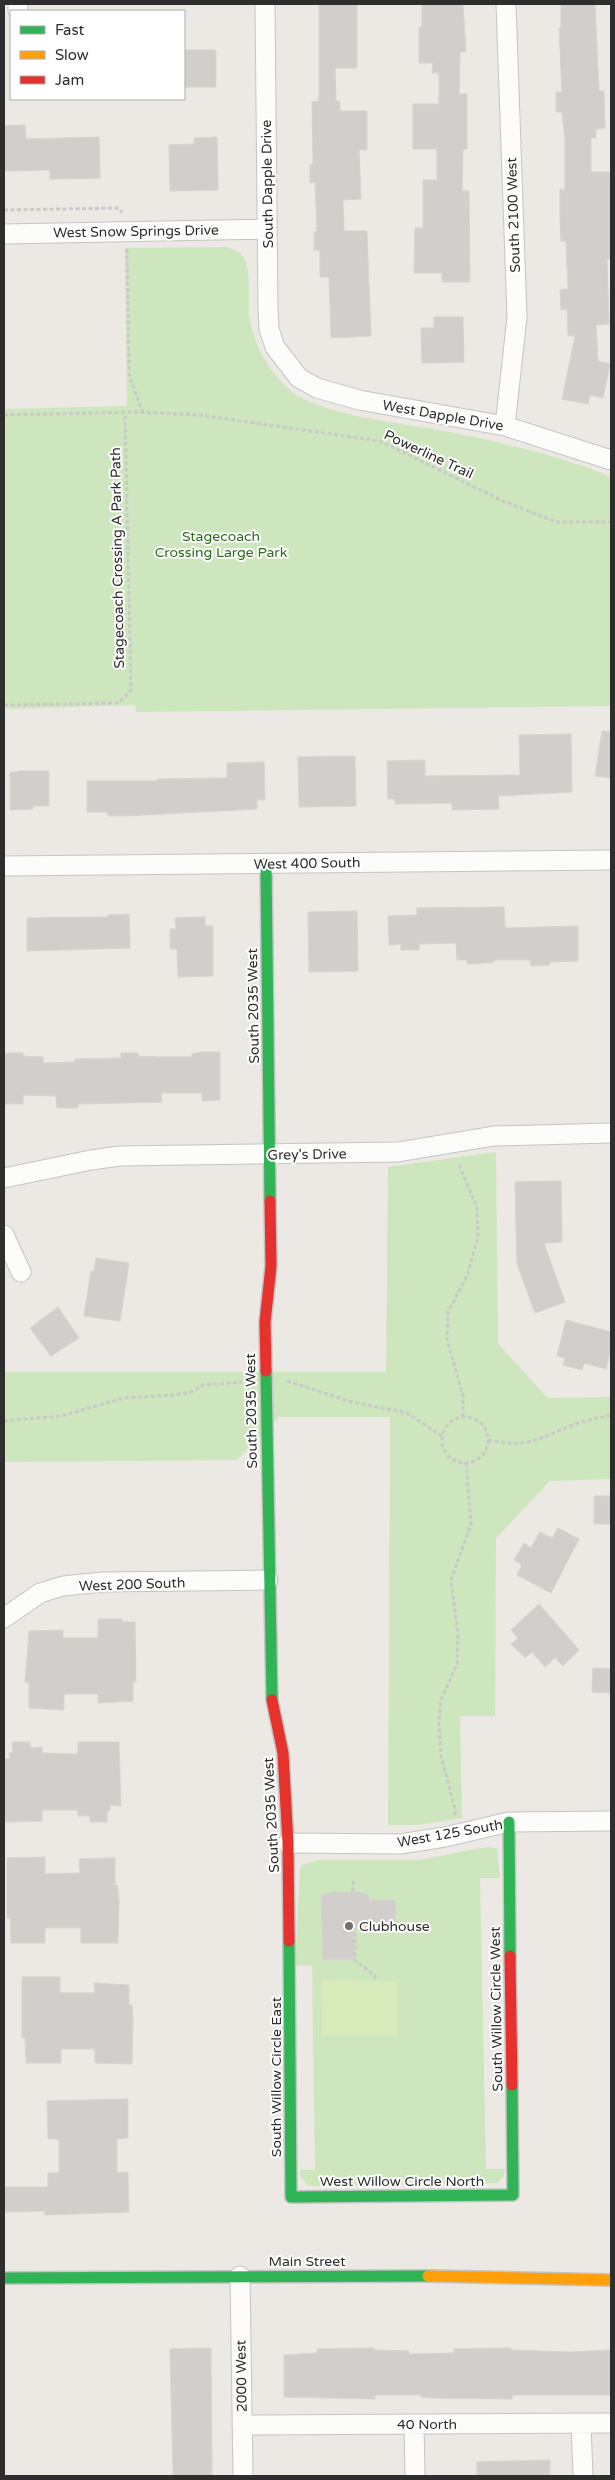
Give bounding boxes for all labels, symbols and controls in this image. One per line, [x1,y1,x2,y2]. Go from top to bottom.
legend [10,10,185,100]
text: Fast [55,21,85,39]
text: Slow [55,46,89,64]
text: Jam [55,71,84,89]
street label: South Dapple Drive [258,119,277,248]
street label: South 2100 West [503,156,524,273]
street label: West Snow Springs Drive [53,222,219,241]
street label: West Dapple Drive [381,396,505,435]
street label: Powerline Trail [381,426,476,483]
street label: Stagecoach Crossing A Park Path [107,447,128,669]
park label: Stagecoach Crossing Large Park [155,528,288,561]
street label: West 400 South [254,854,360,873]
street label: South 2035 West [244,947,263,1064]
street label: Grey's Drive [267,1145,347,1164]
street label: South 2035 West [242,1352,261,1469]
street label: West 200 South [78,1574,186,1595]
street label: South 2035 West [260,1756,283,1873]
street label: West 125 South [396,1816,504,1851]
place label: Clubhouse [359,1918,430,1935]
marker: Clubhouse [343,1920,355,1932]
street label: South Willow Circle West [487,1926,506,2092]
street label: South Willow Circle East [268,1996,285,2157]
street label: West Willow Circle North [320,2173,484,2190]
street label: Main Street [268,2253,346,2270]
street label: 2000 West [232,2339,251,2412]
street label: 40 North [397,2416,457,2433]

